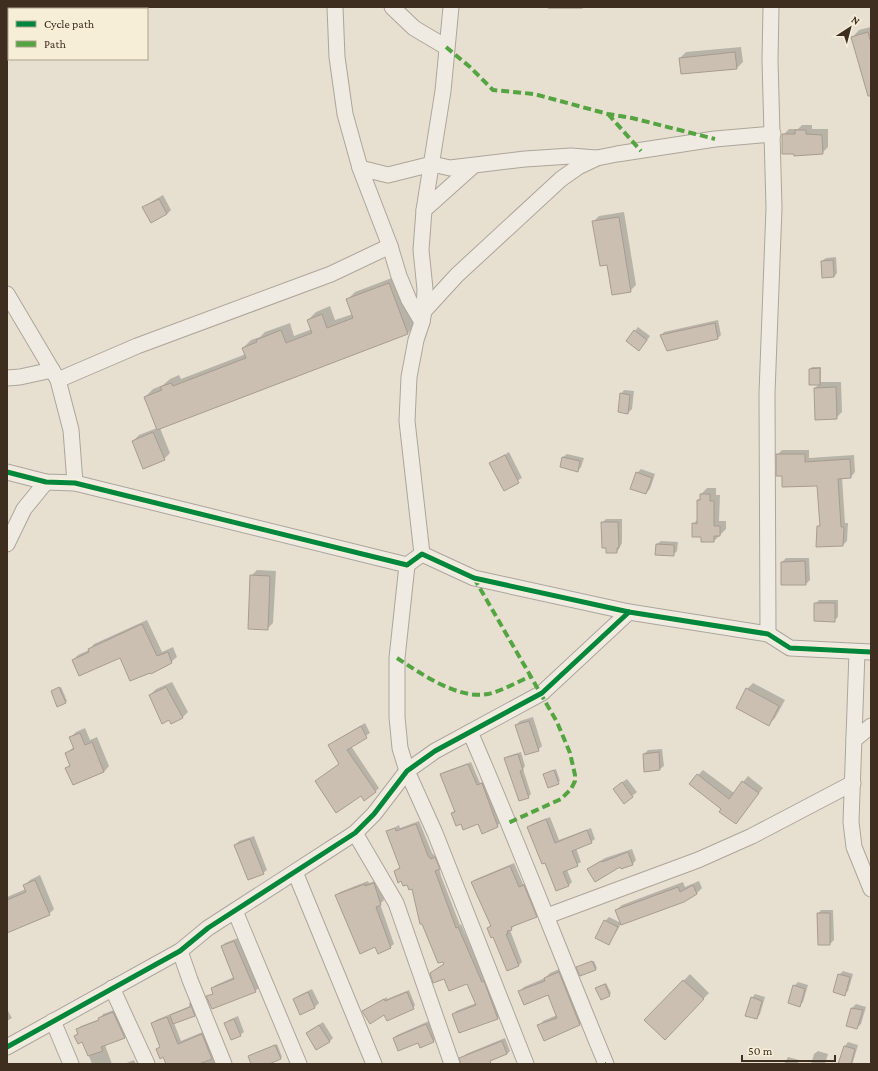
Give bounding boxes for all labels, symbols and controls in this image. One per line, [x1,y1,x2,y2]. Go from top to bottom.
legend [8,8,148,60]
north arrow [830,8,870,48]
text: N [849,13,863,27]
text: Cycle path [44,17,95,31]
text: Path [44,37,66,51]
scale bar [742,1037,835,1063]
text: 50 m [748,1044,773,1058]

